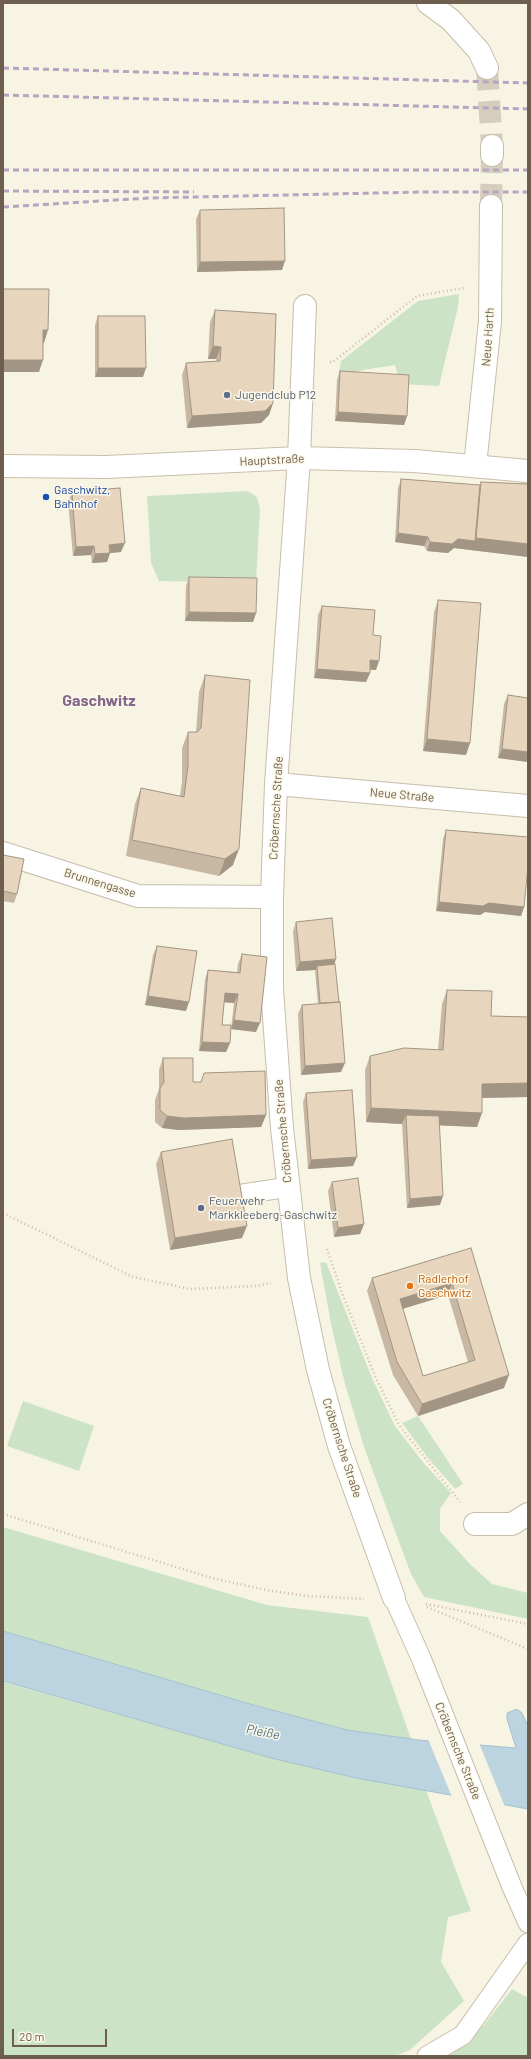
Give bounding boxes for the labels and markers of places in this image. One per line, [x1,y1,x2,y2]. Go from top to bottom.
place label: Jugendclub P12 [235,388,316,402]
marker: Jugendclub P12 [222,390,232,400]
place label: Gaschwitz, Bahnhof [54,483,110,511]
marker: Gaschwitz, Bahnhof [41,492,51,502]
place label: Feuerwehr Markkleeberg-Gaschwitz [209,1194,337,1222]
marker: Feuerwehr Markkleeberg-Gaschwitz [196,1203,206,1213]
place label: Radlerhof Gaschwitz [418,1272,471,1300]
marker: Radlerhof Gaschwitz [405,1281,415,1291]

